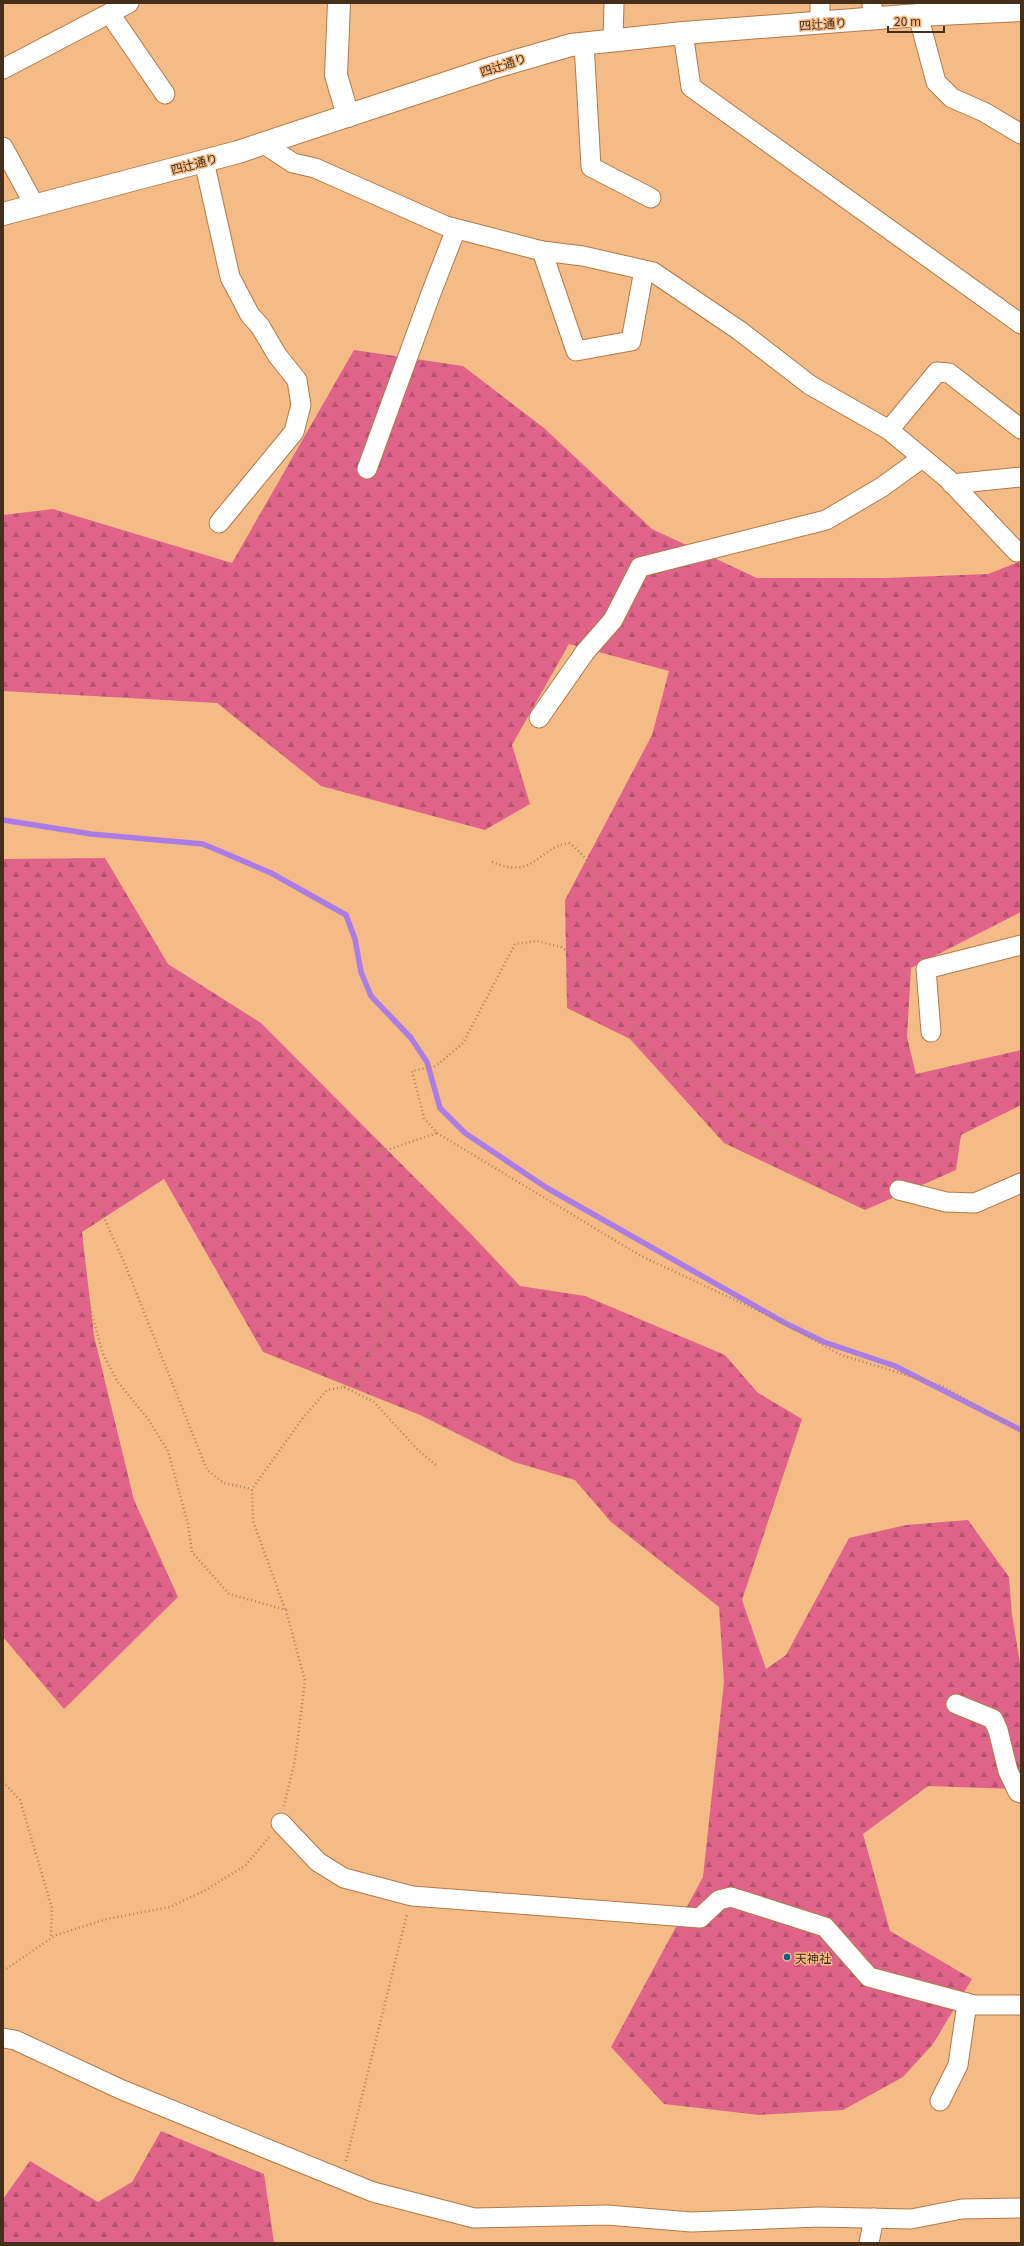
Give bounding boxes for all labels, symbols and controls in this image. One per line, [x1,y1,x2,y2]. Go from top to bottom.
scale bar [888,8,944,34]
text: 20 m [894,12,921,29]
street label: 四辻通り [798,13,848,33]
street label: 四辻通り [478,48,528,80]
street label: 四辻通り [169,149,219,177]
place label: 天神社 [795,1949,831,1966]
marker: 天神社 [782,1952,792,1962]

